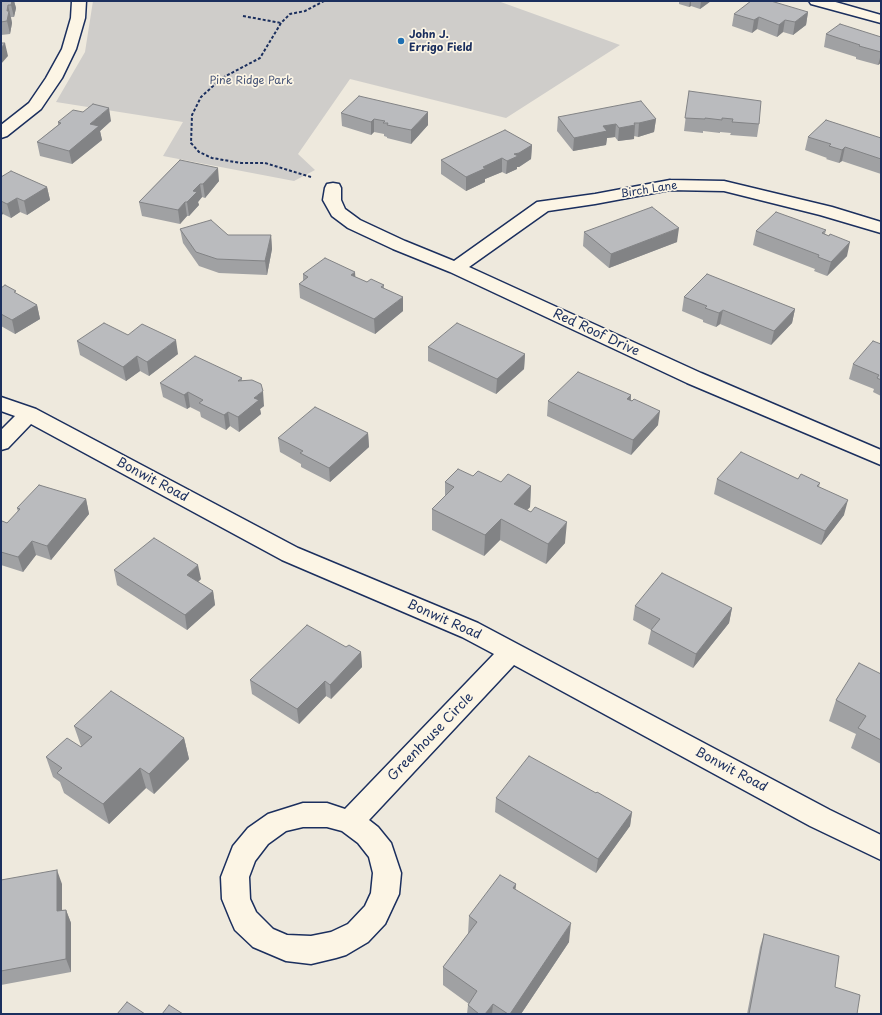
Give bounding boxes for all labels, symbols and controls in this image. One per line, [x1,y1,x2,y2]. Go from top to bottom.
place label: John J. Errigo Field [409,28,472,54]
marker: John J. Errigo Field [396,36,406,46]
park label: Pine Ridge Park [209,74,293,88]
street label: Birch Lane [620,179,678,201]
street label: Red Roof Drive [550,306,642,360]
street label: Bonwit Road [113,454,191,506]
street label: Bonwit Road [404,597,484,643]
street label: Greenhouse Circle [385,690,477,784]
street label: Bonwit Road [692,744,770,796]

